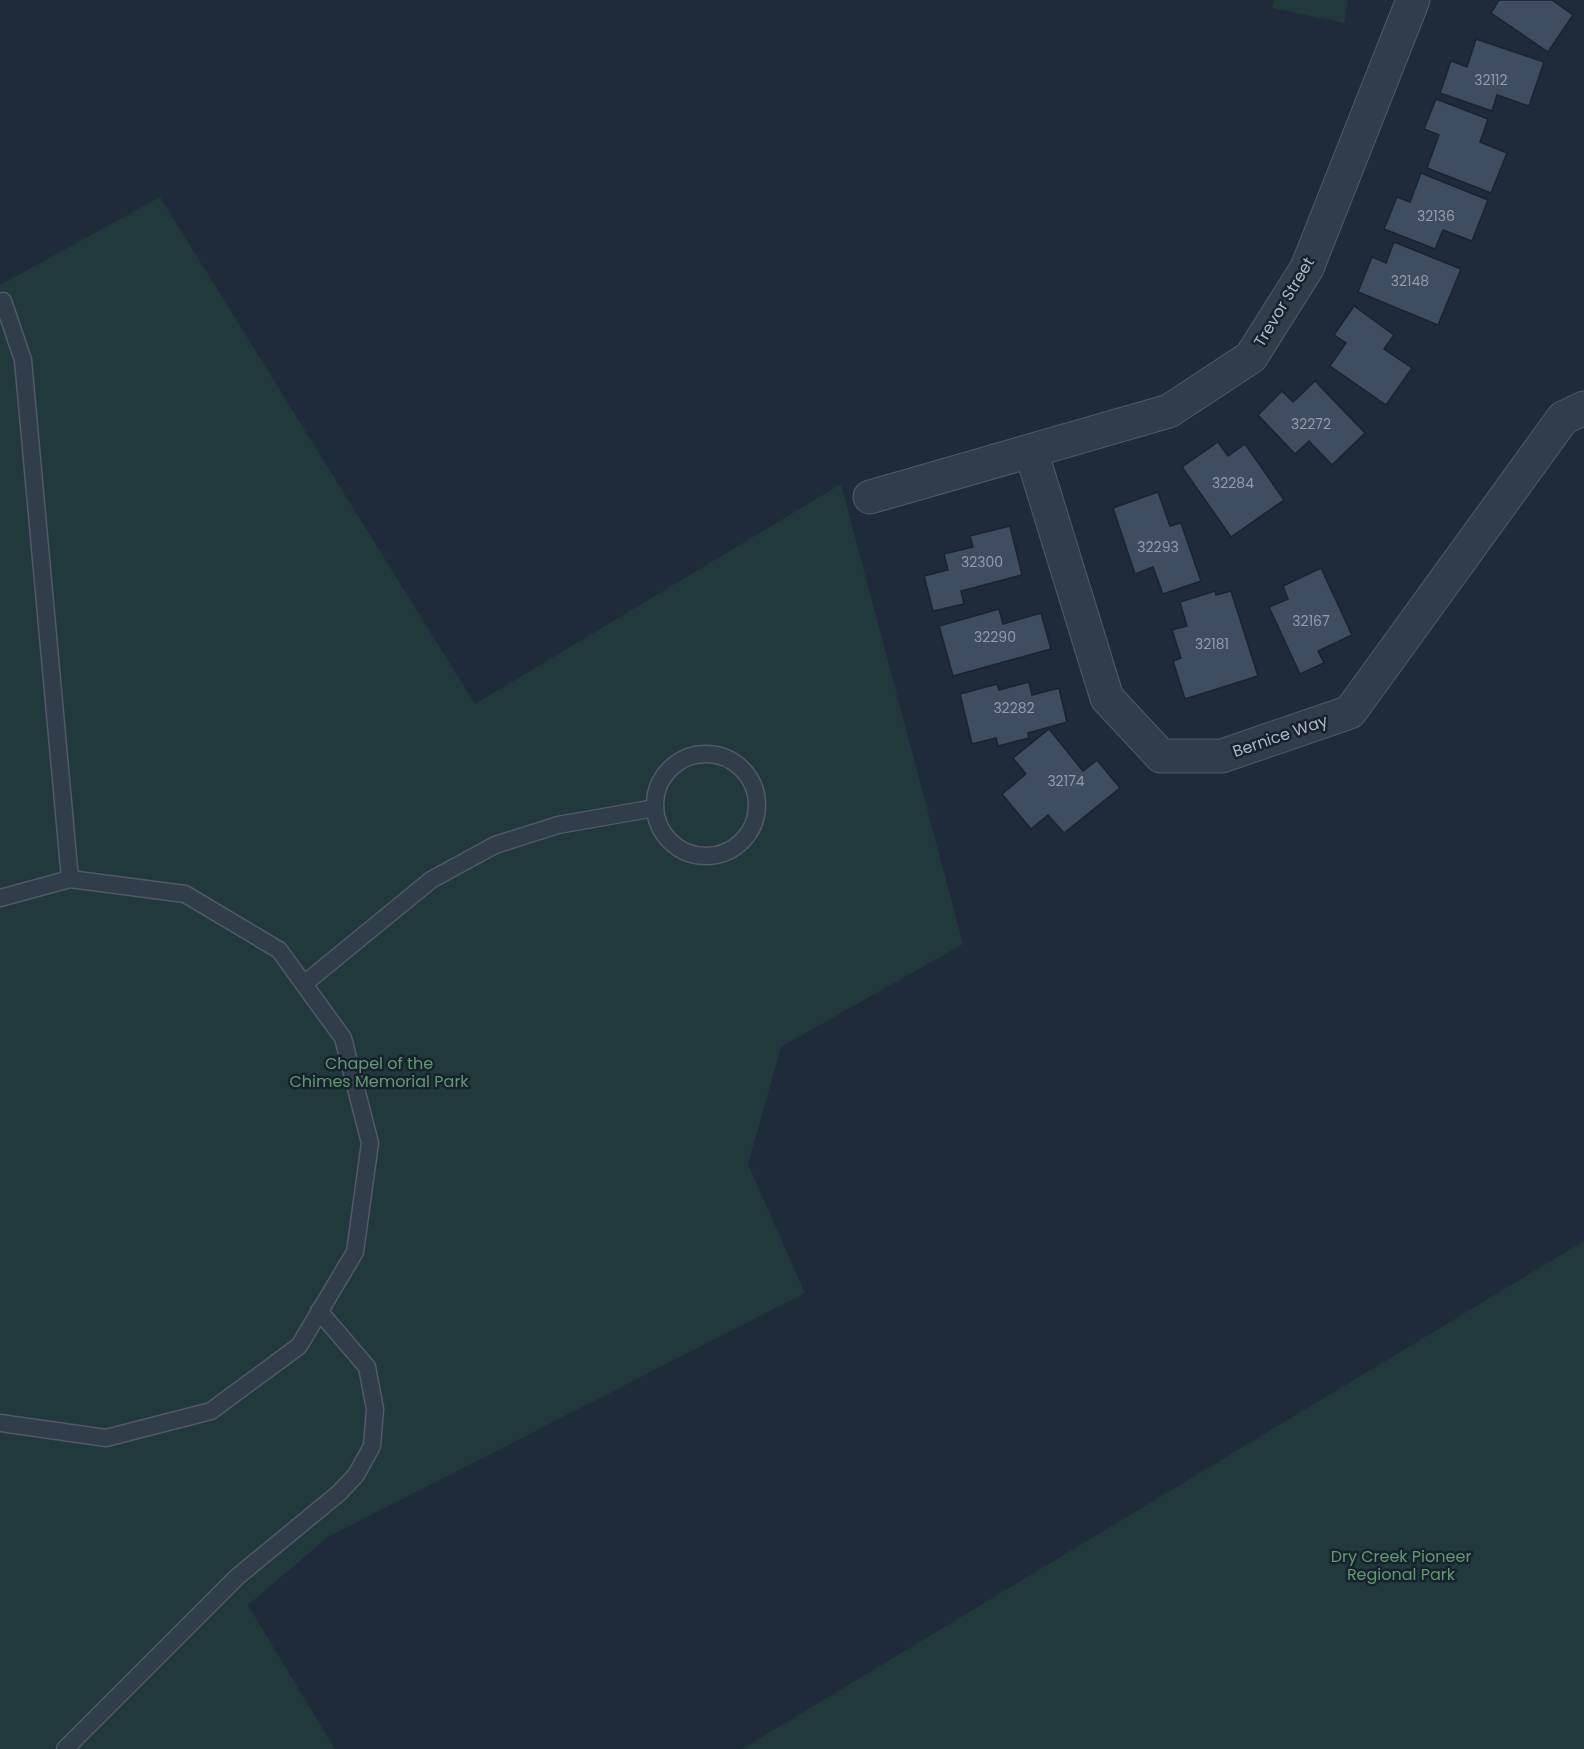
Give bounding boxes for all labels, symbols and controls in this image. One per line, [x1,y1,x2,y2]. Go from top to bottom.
house number: 32112 [1474,70,1508,90]
house number: 32136 [1417,206,1455,226]
street label: Trevor Street [1248,253,1320,351]
house number: 32148 [1391,271,1429,291]
house number: 32272 [1291,414,1331,434]
house number: 32284 [1212,473,1254,493]
house number: 32293 [1137,537,1179,557]
house number: 32300 [961,552,1003,572]
house number: 32167 [1292,611,1330,631]
house number: 32290 [974,627,1016,647]
house number: 32181 [1195,634,1229,654]
house number: 32282 [993,698,1035,718]
street label: Bernice Way [1229,709,1331,763]
house number: 32174 [1047,771,1085,791]
park label: Chapel of the Chimes Memorial Park [289,1052,469,1093]
park label: Dry Creek Pioneer Regional Park [1331,1545,1471,1586]

